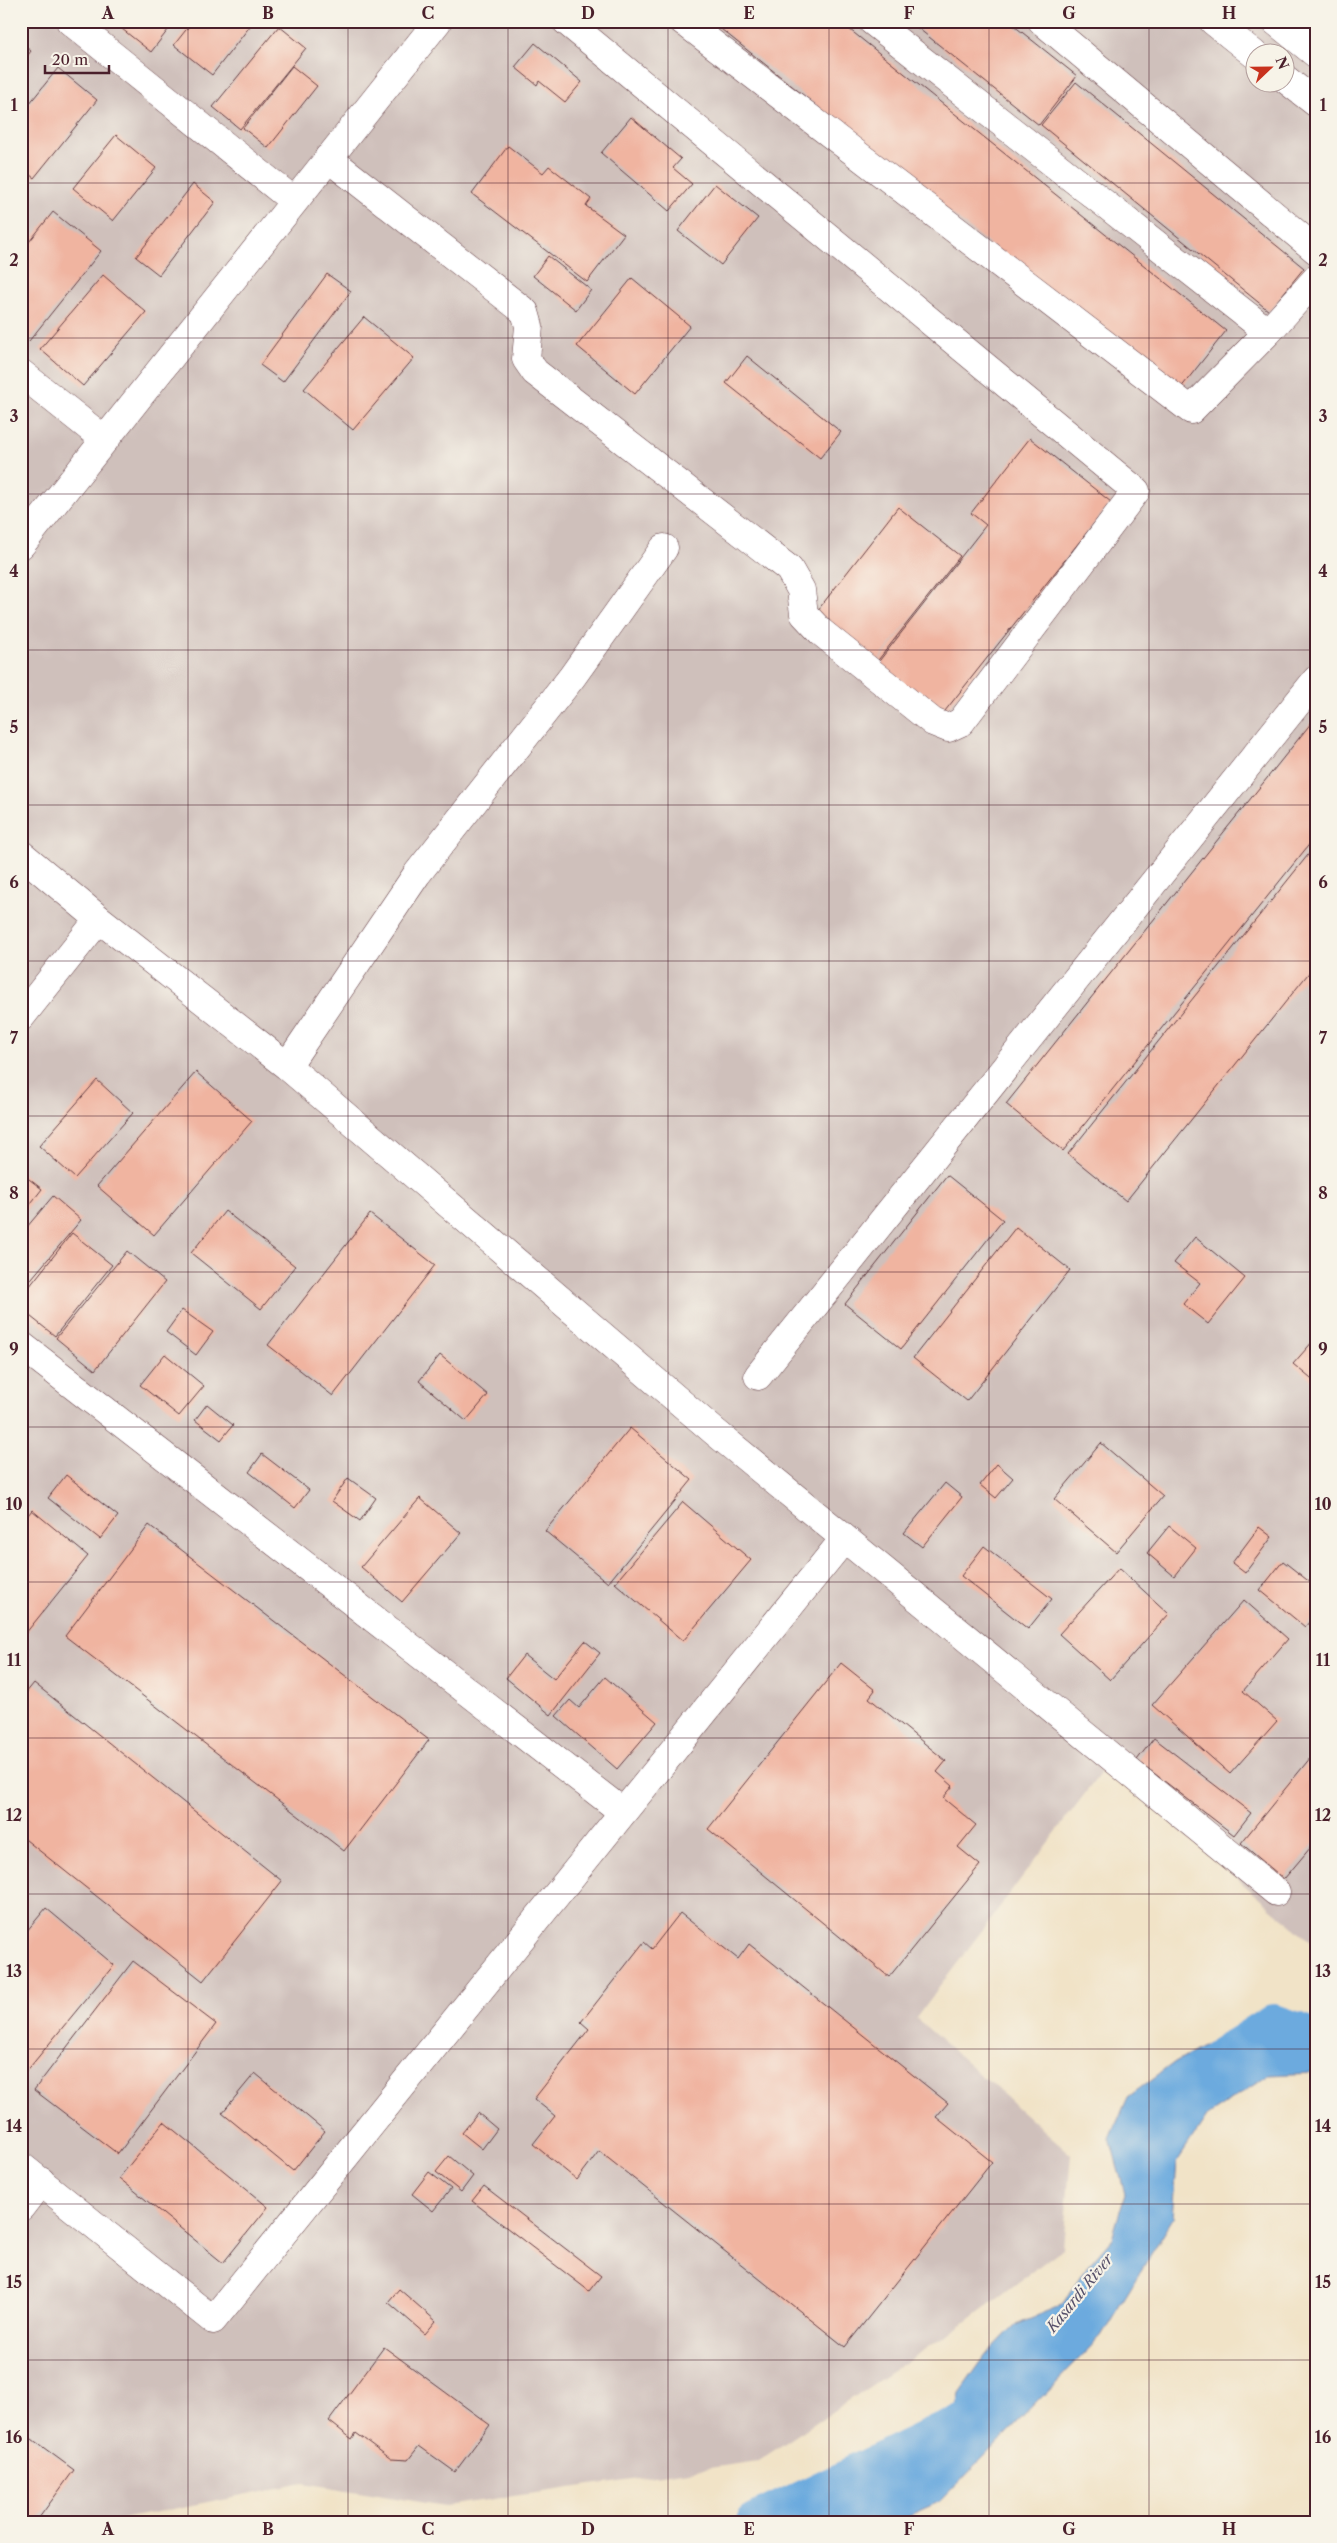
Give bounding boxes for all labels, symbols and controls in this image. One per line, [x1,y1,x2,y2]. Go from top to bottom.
text: A [101,3,115,23]
text: B [262,3,274,23]
text: C [422,3,434,23]
text: D [581,3,595,23]
text: E [743,3,755,23]
text: F [904,3,915,23]
text: G [1062,3,1076,23]
text: H [1222,3,1236,23]
scale bar [45,42,109,74]
north arrow [1244,42,1294,92]
text: 20 m [52,50,88,69]
text: N [1271,54,1293,72]
text: 1 [10,95,18,115]
text: 1 [1319,95,1327,115]
text: 2 [9,250,19,270]
text: 2 [1318,250,1328,270]
text: 3 [9,406,19,426]
text: 3 [1318,406,1328,426]
text: 4 [9,561,19,581]
text: 4 [1318,561,1328,581]
text: 5 [10,717,19,737]
text: 5 [1319,717,1328,737]
text: 6 [9,872,19,892]
text: 6 [1318,872,1328,892]
text: 7 [10,1028,19,1048]
text: 7 [1319,1028,1328,1048]
text: 8 [9,1183,19,1203]
text: 8 [1318,1183,1328,1203]
text: 9 [9,1339,19,1359]
text: 9 [1318,1339,1328,1359]
text: 10 [5,1494,23,1514]
text: 10 [1314,1494,1332,1514]
text: 11 [7,1650,22,1670]
text: 11 [1316,1650,1331,1670]
text: 12 [6,1805,22,1825]
text: 12 [1315,1805,1331,1825]
text: 13 [6,1961,22,1981]
text: 13 [1315,1961,1331,1981]
text: 14 [6,2116,22,2136]
text: 14 [1315,2116,1331,2136]
water label: Kasardi River [1041,2249,1118,2337]
text: 15 [6,2272,22,2292]
text: 15 [1315,2272,1331,2292]
text: 16 [6,2427,23,2447]
text: 16 [1315,2427,1332,2447]
text: A [101,2519,115,2539]
text: B [262,2519,274,2539]
text: C [422,2519,434,2539]
text: D [581,2519,595,2539]
text: E [743,2519,755,2539]
text: F [904,2519,915,2539]
text: G [1062,2519,1076,2539]
text: H [1222,2519,1236,2539]

